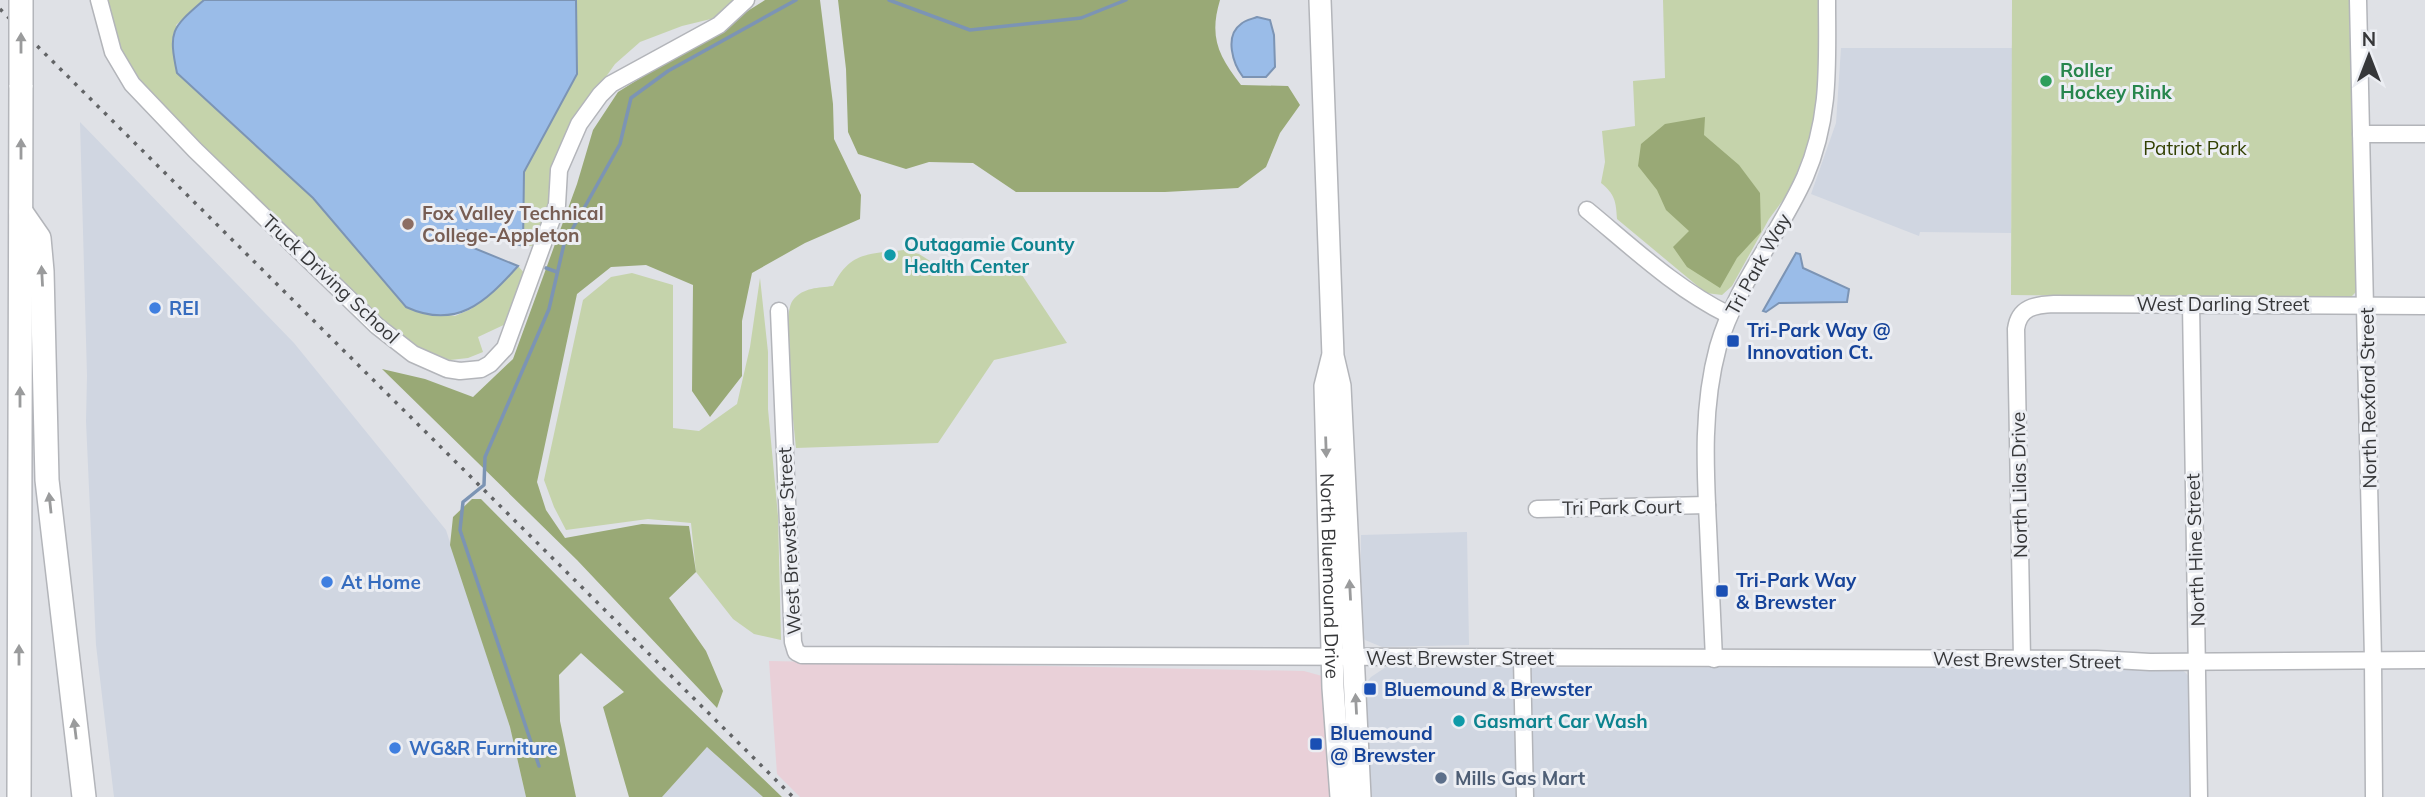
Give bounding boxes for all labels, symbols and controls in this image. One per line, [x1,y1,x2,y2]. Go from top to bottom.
north arrow [2334,21,2404,91]
text: N [2362,27,2376,51]
one-way arrow [15,31,27,53]
place label: Roller Hockey Rink [2060,58,2172,104]
marker: Roller Hockey Rink [2038,73,2054,89]
park label: Patriot Park [2143,136,2247,160]
one-way arrow [15,137,27,159]
place label: Fox Valley Technical College-Appleton [422,201,604,247]
street label: Truck Driving School [258,209,404,349]
street label: Tri Park Way [1720,209,1796,319]
marker: Fox Valley Technical College-Appleton [400,216,416,232]
place label: Outagamie County Health Center [904,232,1075,278]
marker: Outagamie County Health Center [882,247,898,263]
one-way arrow [36,265,47,287]
street label: West Darling Street [2137,292,2310,316]
place label: REI [169,296,199,320]
marker: REI [147,300,163,316]
street label: North Rexford Street [2354,307,2382,489]
place label: Tri-Park Way @ Innovation Ct. [1747,318,1891,364]
marker: Tri-Park Way @ Innovation Ct. [1725,333,1741,349]
one-way arrow [14,385,26,407]
street label: North Lilas Drive [2006,412,2032,558]
one-way arrow [1321,436,1332,458]
street label: West Brewster Street [772,446,806,636]
street label: North Bluemound Drive [1315,473,1345,679]
street label: North Hine Street [2180,473,2210,627]
one-way arrow [44,492,55,514]
street label: Tri Park Court [1562,494,1682,520]
place label: Tri-Park Way & Brewster [1736,568,1857,614]
place label: At Home [341,570,421,594]
marker: At Home [319,574,335,590]
one-way arrow [1345,579,1356,601]
marker: Tri-Park Way & Brewster [1714,583,1730,599]
one-way arrow [13,644,25,666]
street label: West Brewster Street [1366,646,1554,670]
street label: West Brewster Street [1933,646,2122,674]
place label: Bluemound & Brewster [1384,677,1592,701]
marker: Bluemound & Brewster [1362,681,1378,697]
one-way arrow [1350,693,1361,715]
place label: Gasmart Car Wash [1473,709,1648,733]
marker: Gasmart Car Wash [1451,713,1467,729]
one-way arrow [69,718,80,740]
place label: Bluemound @ Brewster [1330,721,1436,767]
place label: WG&R Furniture [409,736,558,760]
marker: Bluemound @ Brewster [1308,736,1324,752]
marker: WG&R Furniture [387,740,403,756]
place label: Mills Gas Mart [1455,766,1585,790]
marker: Mills Gas Mart [1433,770,1449,786]

